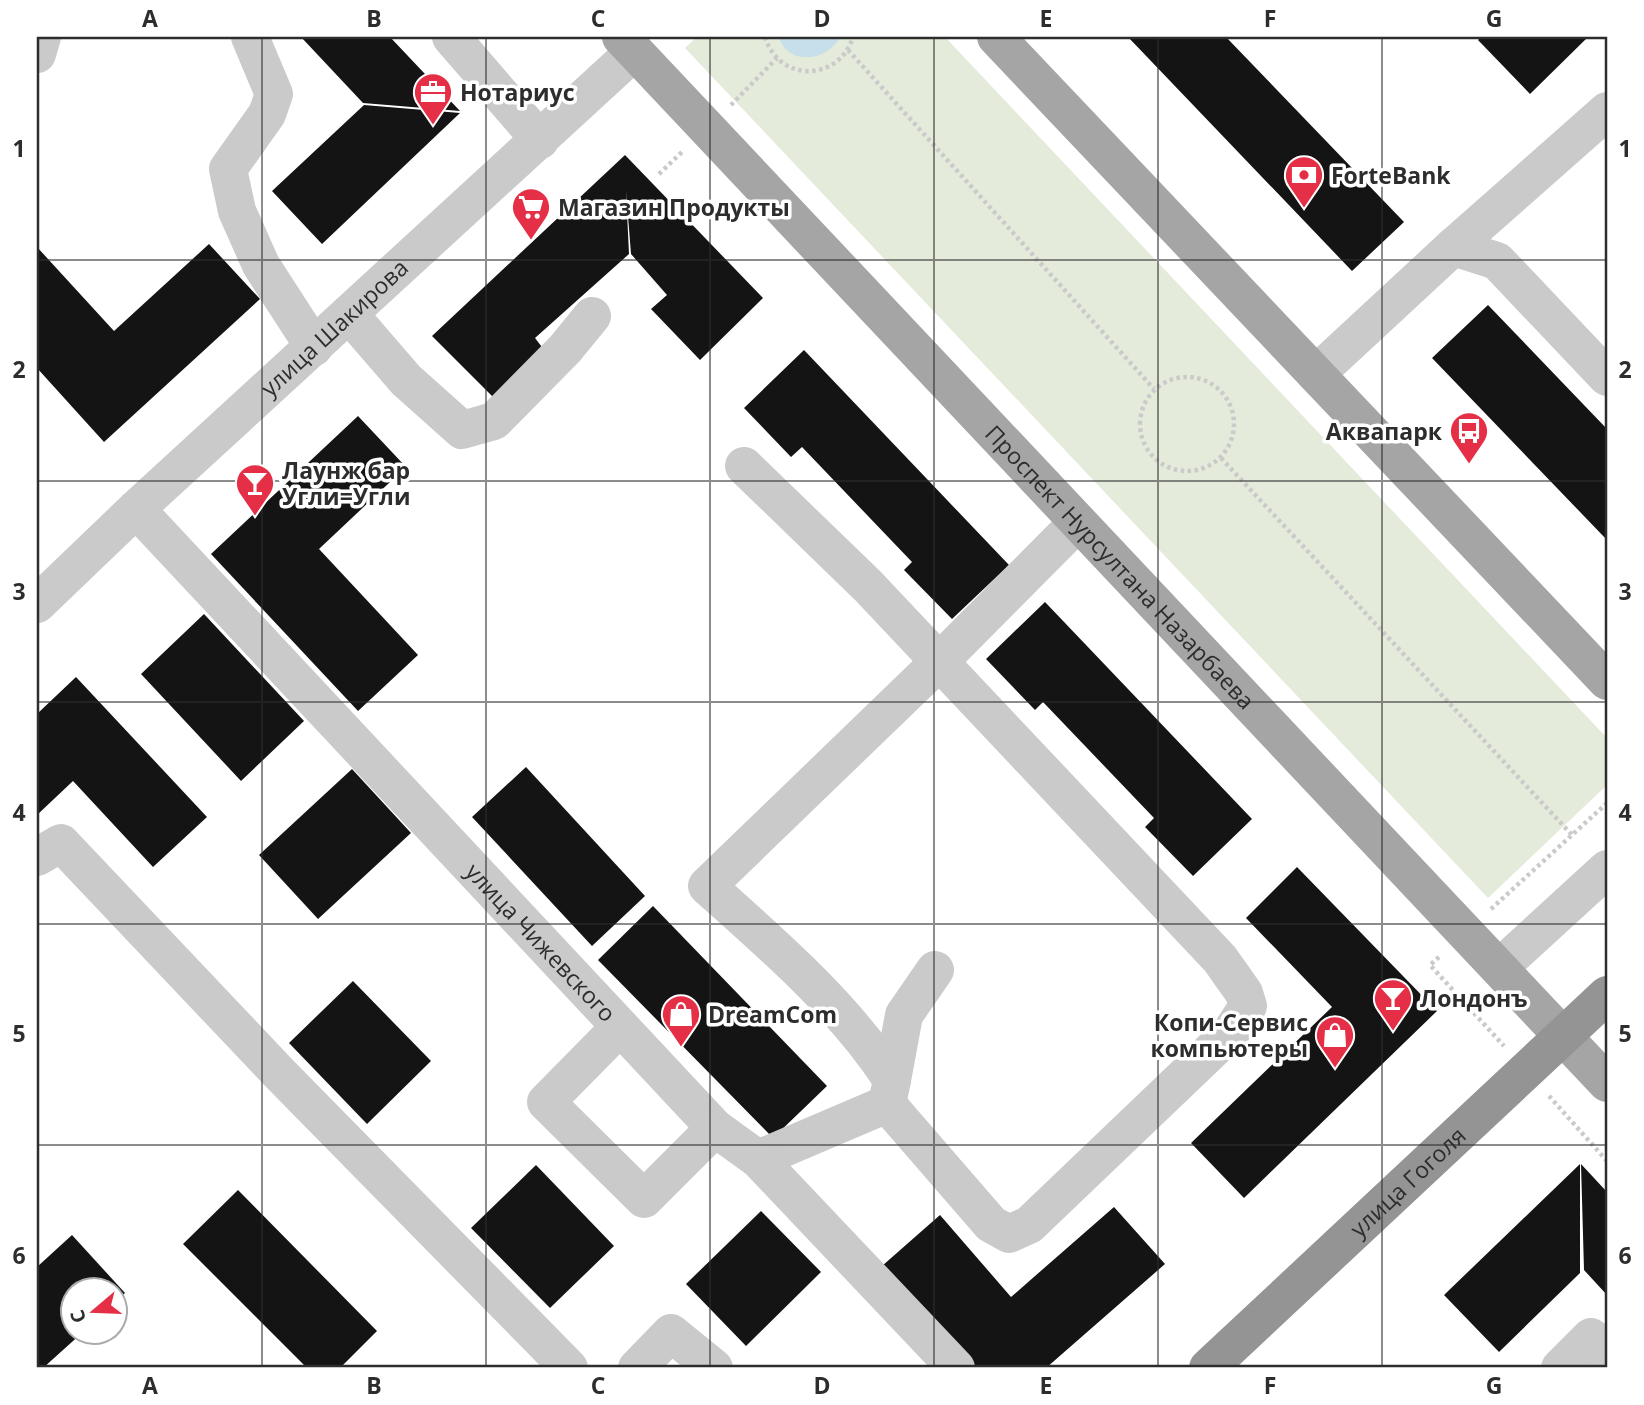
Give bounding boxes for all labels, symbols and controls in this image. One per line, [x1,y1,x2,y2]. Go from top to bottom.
text: A [142,2,158,34]
text: B [366,2,382,34]
text: C [591,2,605,34]
text: D [813,2,831,34]
text: E [1040,2,1052,34]
text: F [1264,2,1276,34]
text: G [1486,2,1502,34]
office icon: Нотариус [412,71,454,126]
place label: Нотариус [460,76,575,108]
text: 1 [12,132,26,164]
text: 1 [1618,132,1632,164]
bank icon: ForteBank [1283,154,1325,209]
place label: ForteBank [1331,159,1451,191]
supermarket icon: Магазин Продукты [510,186,552,241]
place label: Магазин Продукты [558,191,790,223]
street label: улица Шакирова [253,251,415,403]
text: 2 [12,353,26,385]
text: 2 [1618,353,1632,385]
bus stop icon: Аквапарк [1448,410,1490,465]
place label: Аквапарк [1326,415,1443,447]
street label: Проспект Нурсултана Назарбаева [978,418,1262,716]
place label: Лаунж бар Угли=Угли [282,454,410,512]
bar icon: Лаунж бар Угли=Угли [234,462,276,517]
text: 3 [12,575,26,607]
text: 3 [1618,575,1632,607]
text: 4 [12,796,26,828]
text: 4 [1618,796,1632,828]
street label: улица Чижевского [459,856,623,1028]
bar icon: Лондонъ [1372,977,1414,1032]
place label: Лондонъ [1420,982,1528,1014]
shop icon: DreamCom [660,993,702,1048]
place label: DreamCom [708,998,837,1030]
place label: Копи-Сервис компьютеры [1150,1006,1308,1064]
shop icon: Копи-Сервис компьютеры [1314,1014,1356,1069]
text: 5 [12,1017,26,1049]
text: 5 [1618,1017,1632,1049]
street label: улица Гоголя [1342,1119,1472,1244]
text: 6 [12,1239,26,1271]
text: 6 [1618,1239,1632,1271]
north arrow [60,1276,130,1346]
text: С [64,1307,92,1326]
text: A [142,1369,158,1401]
text: B [366,1369,382,1401]
text: C [591,1369,605,1401]
text: D [813,1369,831,1401]
text: E [1040,1369,1052,1401]
text: F [1264,1369,1276,1401]
text: G [1486,1369,1502,1401]

